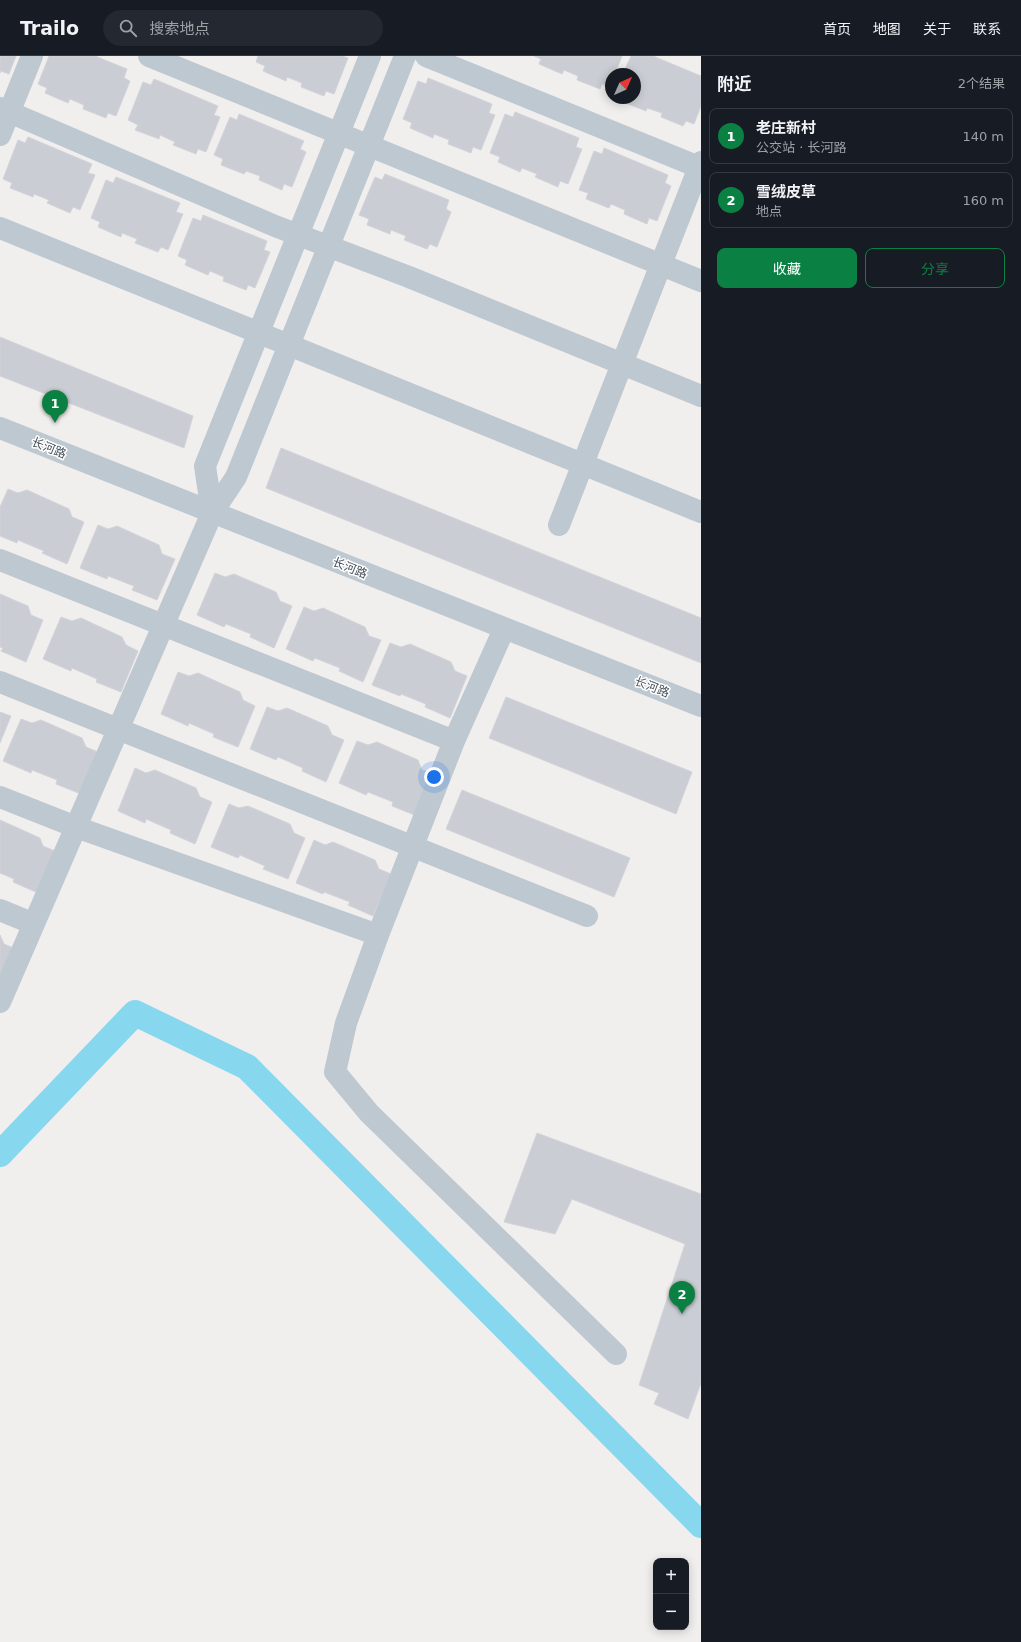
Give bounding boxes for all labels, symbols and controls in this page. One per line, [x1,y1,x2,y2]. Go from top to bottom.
search box [103,10,383,46]
text: Trailo [20,17,79,39]
icon: search [117,17,139,39]
text: 搜索地点 [149,20,209,38]
text: 首页 [823,21,851,37]
text: 地图 [873,21,901,37]
text: 关于 [923,21,951,37]
text: 联系 [973,21,1001,37]
north arrow [605,68,641,104]
text: 附近 [717,74,751,94]
text: 2个结果 [958,76,1005,91]
text: 老庄新村 [756,119,816,137]
text: 1 [726,129,736,144]
text: 140 m [962,129,1004,144]
text: 公交站 · 长河路 [756,140,846,155]
text: 雪绒皮草 [756,183,816,201]
text: 2 [726,193,736,208]
text: 160 m [962,193,1004,208]
text: 地点 [756,204,782,219]
button: 收藏 [717,248,857,288]
button: 分享 [865,248,1005,288]
pin: 1 [42,390,68,423]
street label: 长河路 [30,435,68,461]
street label: 长河路 [331,555,369,581]
street label: 长河路 [633,674,671,700]
your location [424,767,444,787]
pin: 2 [669,1281,695,1314]
map controls [653,1558,689,1630]
button: + [653,1558,689,1594]
button: − [653,1594,689,1630]

